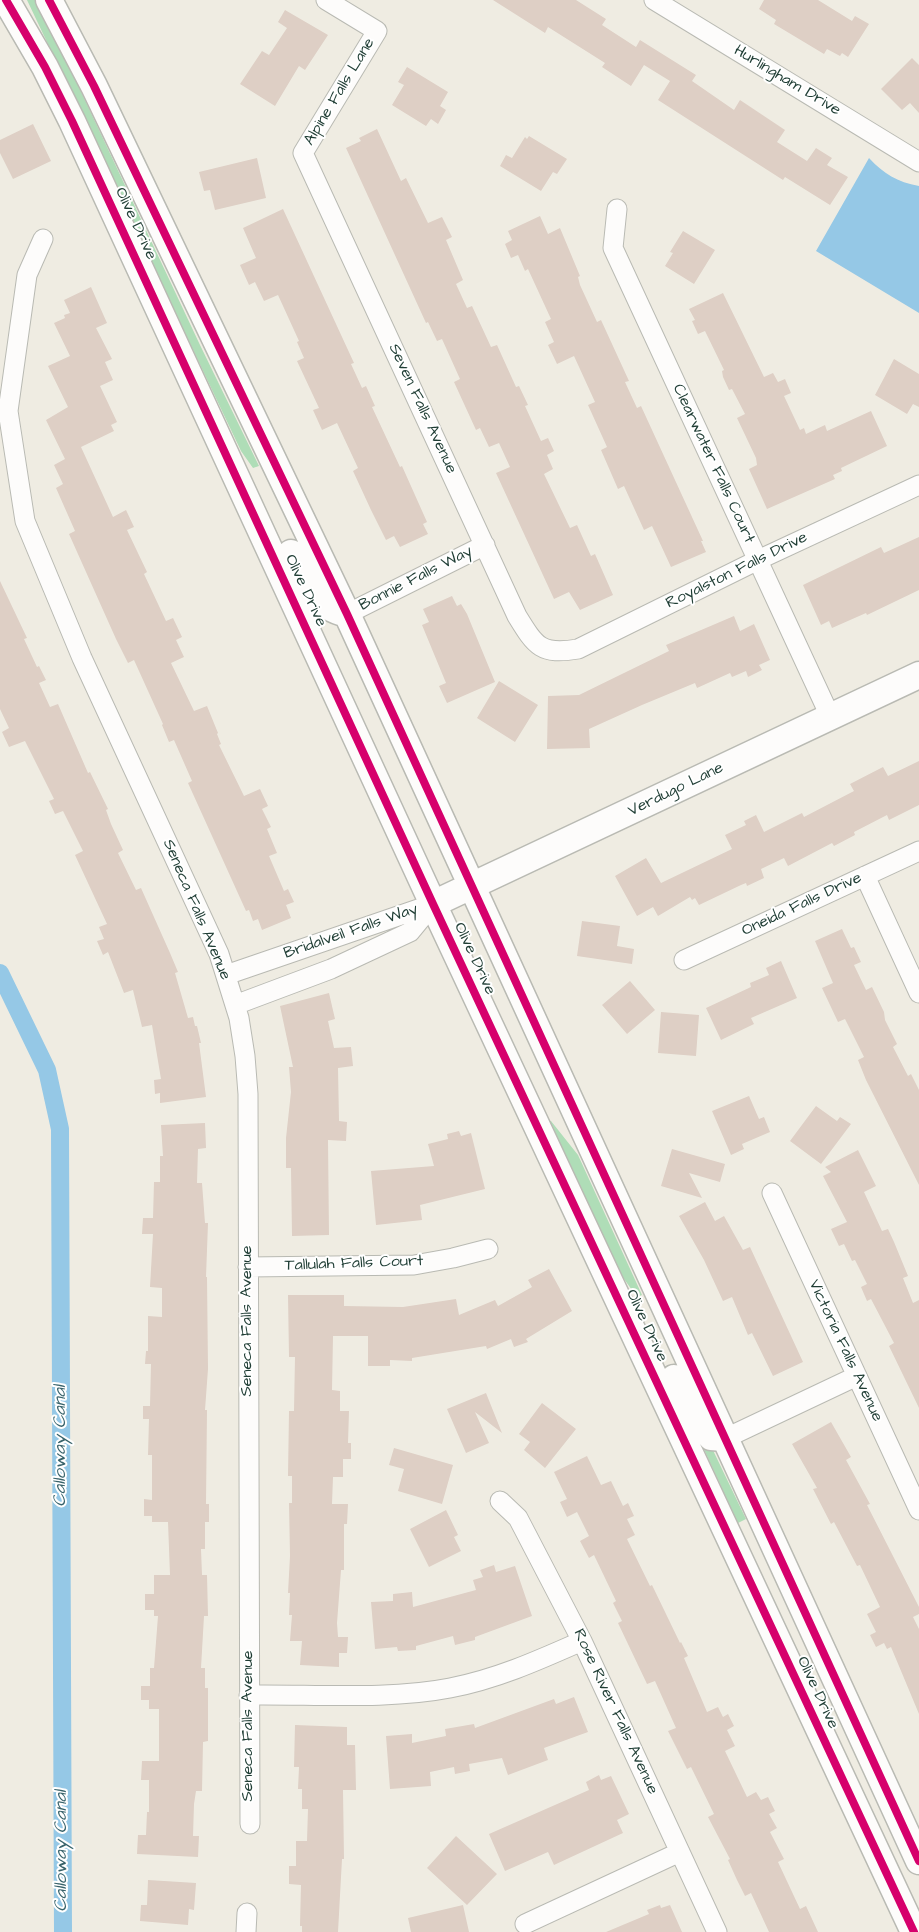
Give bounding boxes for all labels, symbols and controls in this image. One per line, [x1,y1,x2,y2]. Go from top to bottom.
street label: Alpine Falls Lane [300,35,380,149]
street label: Hurlingham Drive [730,42,844,120]
street label: Olive Drive [110,185,160,263]
street label: Seven Falls Avenue [384,341,460,477]
street label: Clearwater Falls Court [668,381,758,547]
street label: Royalston Falls Drive [663,528,811,614]
street label: Bonnie Falls Way [356,542,476,616]
street label: Olive Drive [280,552,330,630]
street label: Verdugo Lane [625,759,727,821]
street label: Seneca Falls Avenue [158,837,234,983]
street label: Oneida Falls Drive [739,869,865,941]
street label: Bridalveil Falls Way [281,900,421,964]
street label: Olive Drive [449,920,499,998]
street label: Seneca Falls Avenue [238,1246,258,1396]
street label: Tallulah Falls Court [284,1252,424,1276]
street label: Victoria Falls Avenue [804,1277,886,1425]
street label: Olive Drive [621,1287,671,1365]
water label: Calloway Canal [50,1385,72,1507]
street label: Rose River Falls Avenue [568,1626,662,1798]
street label: Seneca Falls Avenue [239,1651,259,1801]
street label: Olive Drive [792,1654,842,1732]
water label: Calloway Canal [51,1790,73,1912]

